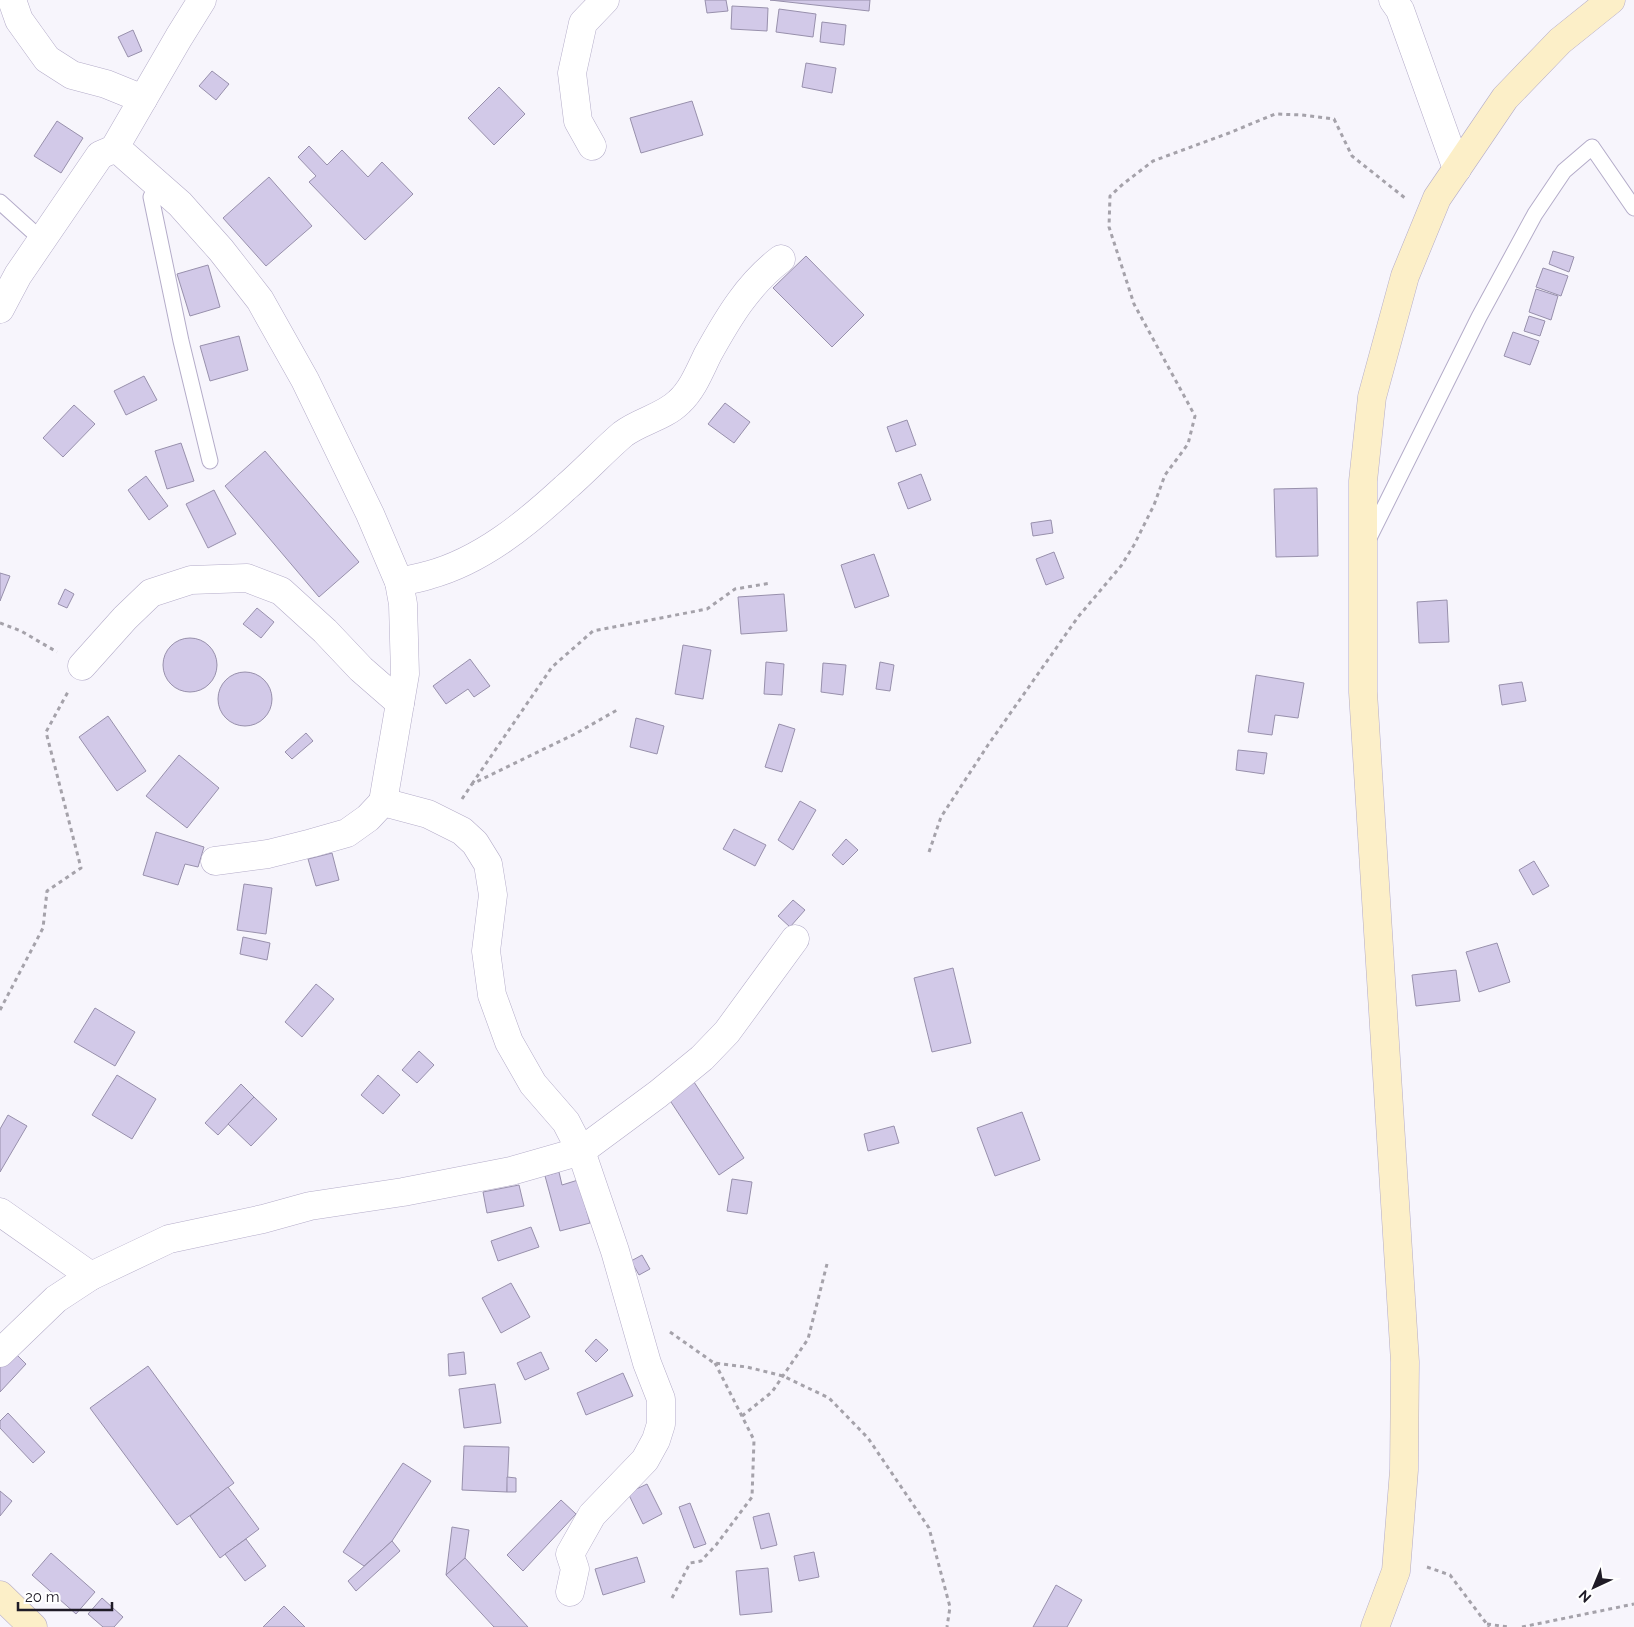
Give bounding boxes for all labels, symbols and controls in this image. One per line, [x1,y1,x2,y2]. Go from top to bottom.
north arrow [1569,1562,1619,1612]
scale bar [18,1580,111,1612]
text: N [1576,1587,1594,1606]
text: 20 m [25,1588,60,1606]

